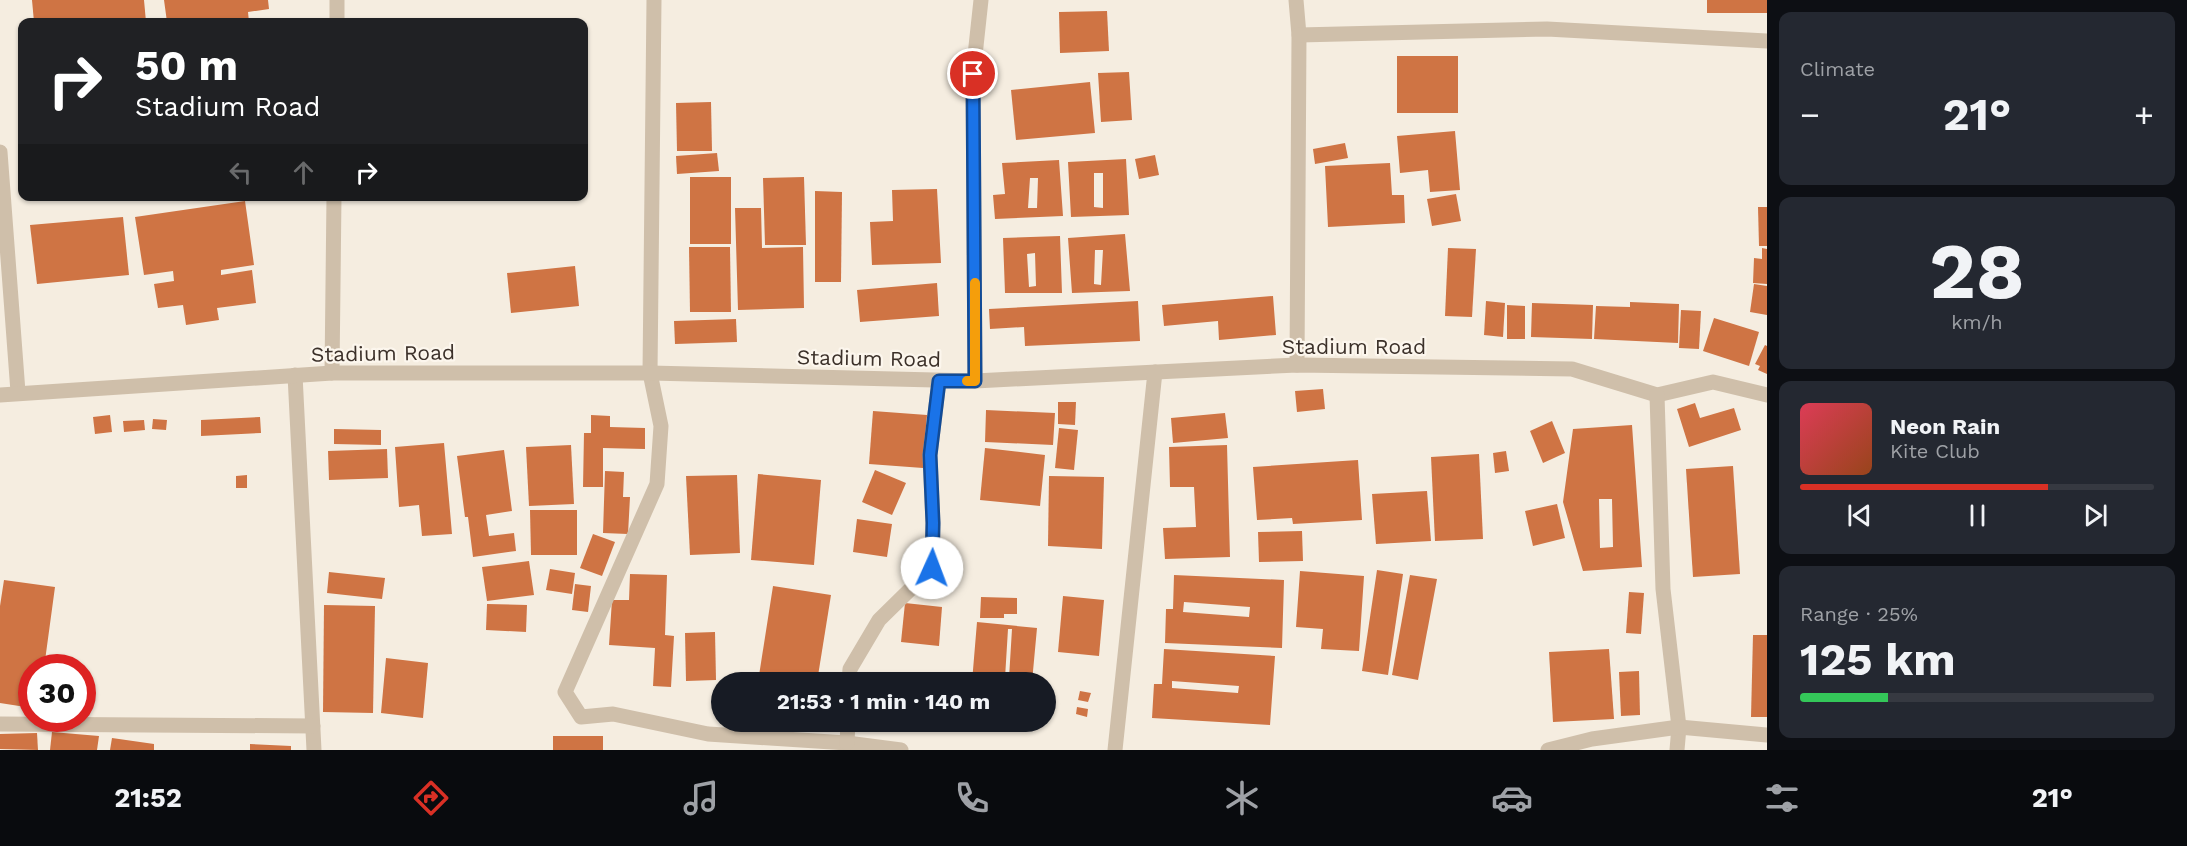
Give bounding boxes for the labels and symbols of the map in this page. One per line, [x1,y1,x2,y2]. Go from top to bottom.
pin [947,48,998,99]
street label: Stadium Road [1282,334,1426,359]
street label: Stadium Road [311,339,455,367]
street label: Stadium Road [797,344,941,372]
position arrow [900,536,964,600]
speed limit sign: 30 [18,654,96,732]

